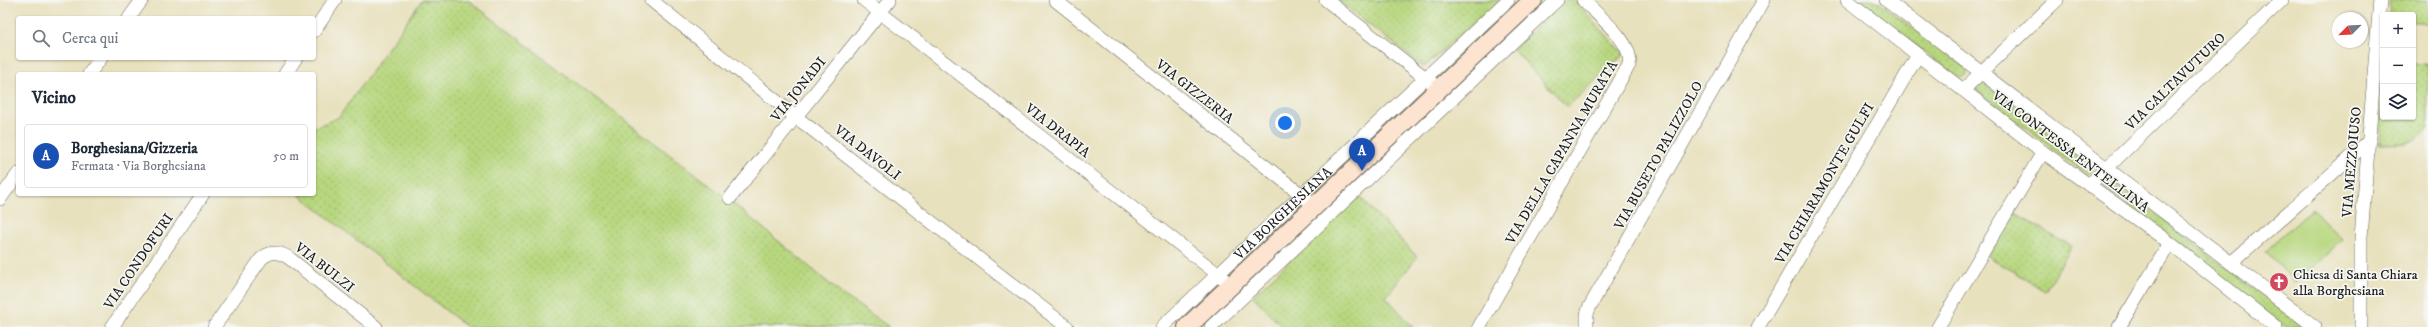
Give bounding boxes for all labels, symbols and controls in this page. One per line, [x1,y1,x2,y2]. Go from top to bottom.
north arrow [2332,12,2368,48]
map controls [2380,12,2416,120]
button: + [2380,12,2416,48]
search box [16,16,316,60]
icon: search [30,27,52,49]
text: Cerca qui [62,29,118,48]
street label: VIA CALTAVUTURO [2121,29,2230,135]
button: − [2380,48,2416,84]
street label: VIA JONADI [767,54,830,126]
street label: VIA GIZZERIA [1151,55,1238,128]
street label: VIA DELLA CAPANNA MURATA [1501,56,1622,248]
street label: VIA BUSETO PALIZZOLO [1610,78,1707,234]
button: layers [2380,84,2416,120]
street label: VIA CONTESSA ENTELLINA [1987,86,2153,217]
text: Vicino [32,87,76,109]
street label: VIA DRAPIA [1020,99,1094,163]
street label: VIA CHIARAMONTE GULFI [1771,100,1879,268]
street label: VIA MEZZOIUSO [2338,106,2366,219]
your location [1275,113,1295,133]
street label: VIA DAVOLI [830,121,904,185]
pin: A [1349,138,1375,171]
text: Borghesiana/Gizzeria [71,139,198,158]
text: A [42,148,50,164]
text: 50 m [273,148,299,164]
text: Fermata · Via Borghesiana [71,158,206,174]
street label: VIA BORGHESIANA [1230,162,1337,265]
street label: VIA CONDOFURI [100,210,178,314]
street label: VIA BULZI [290,238,358,297]
place label: Chiesa di Santa Chiara alla Borghesiana [2293,266,2418,300]
church icon: Chiesa di Santa Chiara alla Borghesiana [2268,271,2290,293]

